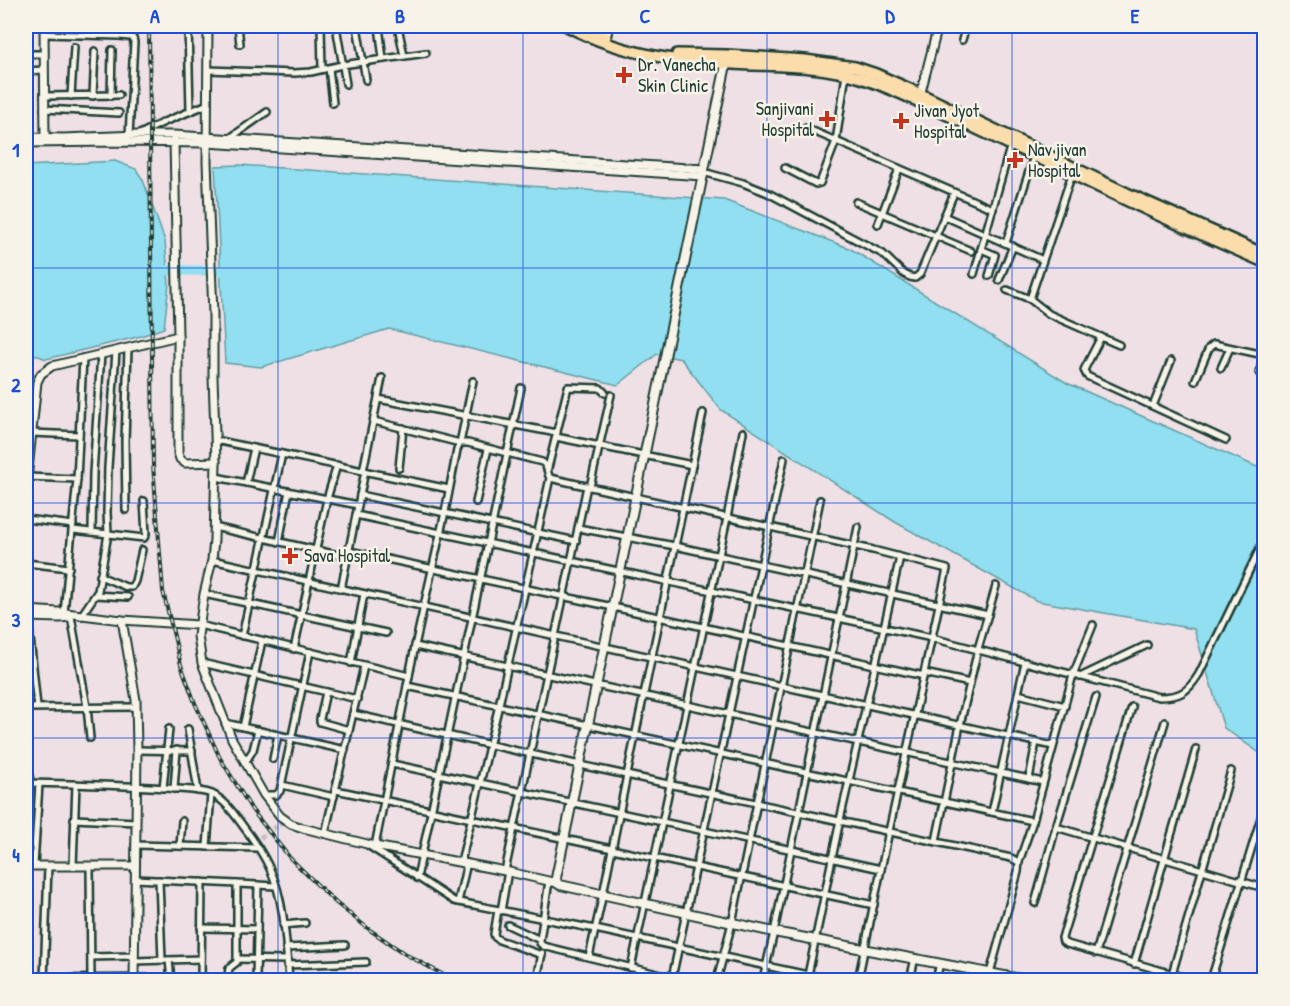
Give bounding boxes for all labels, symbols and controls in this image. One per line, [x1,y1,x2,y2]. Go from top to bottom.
text: A [150,2,160,29]
text: B [395,2,405,29]
text: C [640,2,651,29]
text: D [885,2,895,29]
text: E [1131,2,1140,29]
place label: Dr. Vanecha Skin Clinic [638,52,716,98]
marker: Dr. Vanecha Skin Clinic [615,66,633,84]
place label: Sanjivani Hospital [756,96,814,142]
place label: Jivan Jyot Hospital [914,98,980,144]
marker: Sanjivani Hospital [818,110,836,128]
marker: Jivan Jyot Hospital [892,112,910,130]
text: 1 [12,136,20,163]
place label: Nav jivan Hospital [1028,137,1087,183]
marker: Nav jivan Hospital [1006,151,1024,169]
text: 2 [11,371,21,398]
place label: Sava Hospital [304,543,390,568]
marker: Sava Hospital [281,547,299,565]
text: 3 [12,606,21,633]
text: 4 [12,841,20,868]

